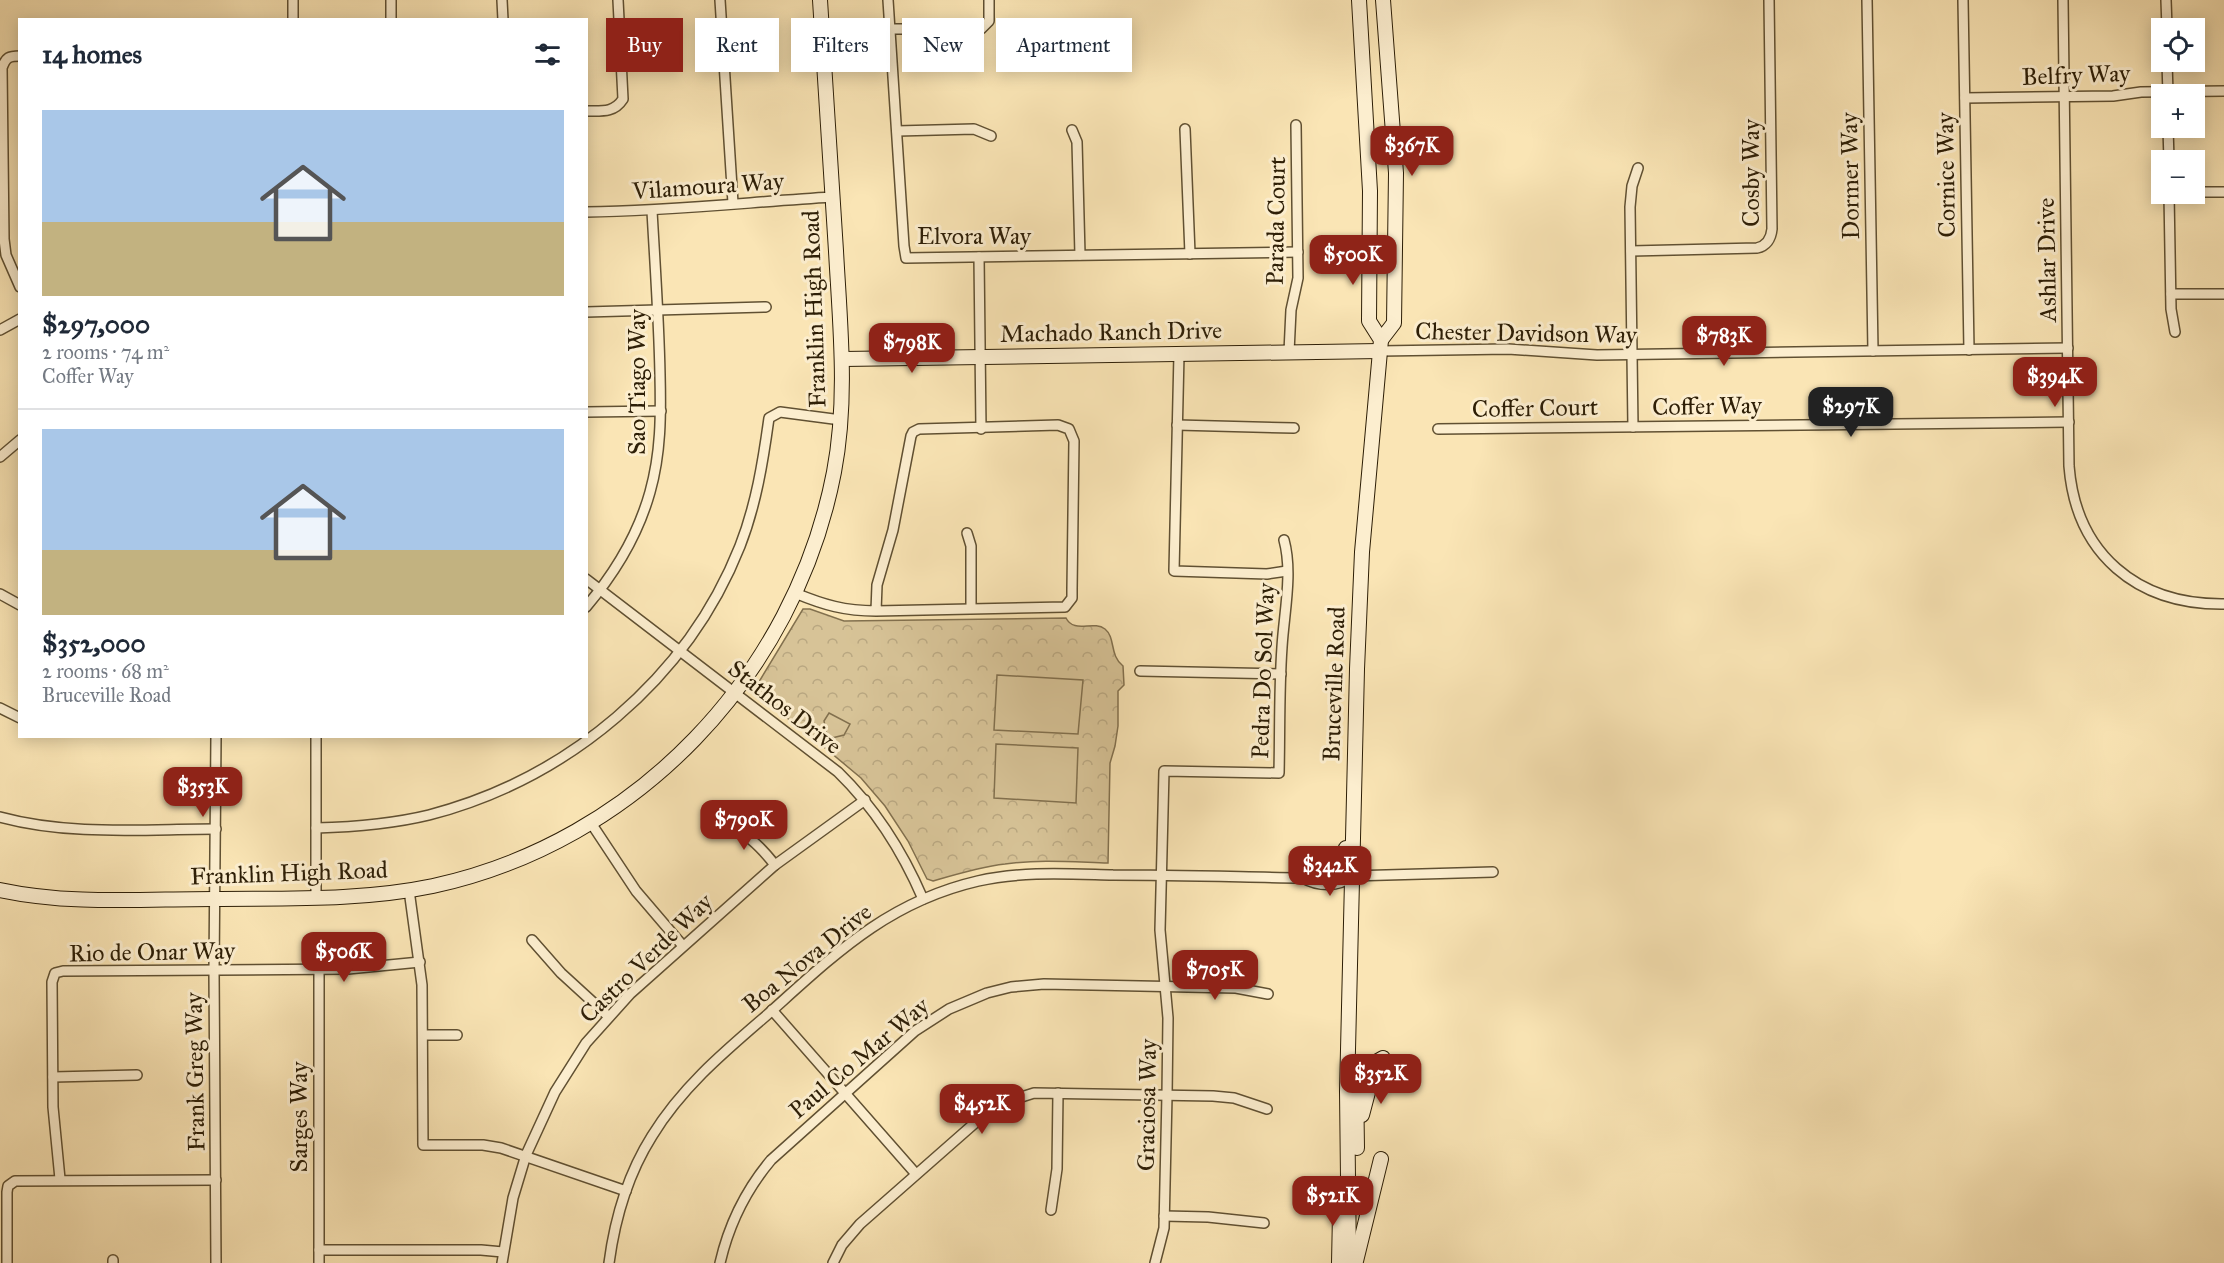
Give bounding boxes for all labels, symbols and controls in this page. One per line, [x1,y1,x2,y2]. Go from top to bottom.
chip: Buy [606,18,683,72]
chip: Rent [695,18,779,72]
chip: Filters [791,18,890,72]
chip: New [902,18,984,72]
chip: Apartment [996,18,1132,72]
map controls [2151,18,2205,204]
button: locate [2151,18,2205,72]
text: 14 homes [42,38,142,70]
icon: filters [531,38,564,71]
street label: Belfry Way [2021,58,2132,92]
button: + [2151,84,2205,138]
street label: Dormer Way [1834,111,1866,240]
street label: Cornice Way [1930,111,1962,238]
street label: Cosby Way [1736,118,1766,227]
pin: $367K [1370,126,1454,177]
text: $367K [1384,133,1440,157]
icon: home [249,149,357,257]
button: − [2151,150,2205,204]
street label: Parada Court [1260,156,1292,286]
street label: Vilamoura Way [630,166,786,206]
street label: Ashlar Drive [2031,197,2063,324]
street label: Franklin High Road [796,210,832,408]
street label: Elvora Way [917,221,1032,251]
pin: $500K [1311,235,1395,286]
text: $500K [1324,242,1382,266]
text: $297,000 [42,308,150,340]
street label: Sao Tiago Way [622,308,652,455]
street label: Machado Ranch Drive [1000,315,1222,349]
street label: Chester Davidson Way [1415,316,1638,350]
pin: $783K [1682,316,1766,367]
pin: $798K [870,323,954,374]
text: $783K [1696,323,1752,347]
text: $798K [883,330,941,354]
text: 2 rooms · 74 m² [42,340,169,364]
pin: $394K [2013,357,2097,408]
text: Coffer Way [42,364,134,388]
text: $394K [2027,364,2083,388]
pin: $297K [1809,387,1893,438]
street label: Coffer Way [1652,390,1763,422]
street label: Coffer Court [1472,392,1599,424]
text: $297K [1822,394,1880,418]
icon: home [249,468,357,576]
street label: Pedra Do Sol Way [1245,582,1281,760]
street label: Bruceville Road [1316,606,1352,762]
text: $352,000 [42,627,146,659]
street label: Stathos Drive [722,653,848,761]
text: 2 rooms · 68 m² [42,659,169,683]
text: Bruceville Road [42,683,171,707]
pin: $353K [161,767,245,818]
text: $353K [177,774,229,798]
pin: $790K [702,800,786,851]
text: $790K [714,807,774,831]
pin: $342K [1288,846,1372,897]
text: $342K [1302,853,1358,877]
street label: Franklin High Road [190,855,388,891]
street label: Castro Verde Way [573,886,719,1029]
street label: Boa Nova Drive [736,897,878,1019]
pin: $506K [302,932,386,983]
street label: Rio de Onar Way [69,936,236,968]
text: $506K [315,939,373,963]
pin: $705K [1173,950,1257,1001]
text: $705K [1186,957,1244,981]
street label: Paul Co Mar Way [783,990,936,1125]
street label: Frank Greg Way [179,992,211,1152]
street label: Graciosa Way [1131,1038,1163,1171]
pin: $352K [1339,1054,1423,1105]
street label: Sarges Way [284,1061,314,1172]
text: $352K [1354,1061,1408,1085]
pin: $452K [940,1084,1024,1135]
text: $452K [954,1091,1010,1115]
pin: $521K [1291,1176,1375,1227]
text: $521K [1306,1183,1360,1207]

